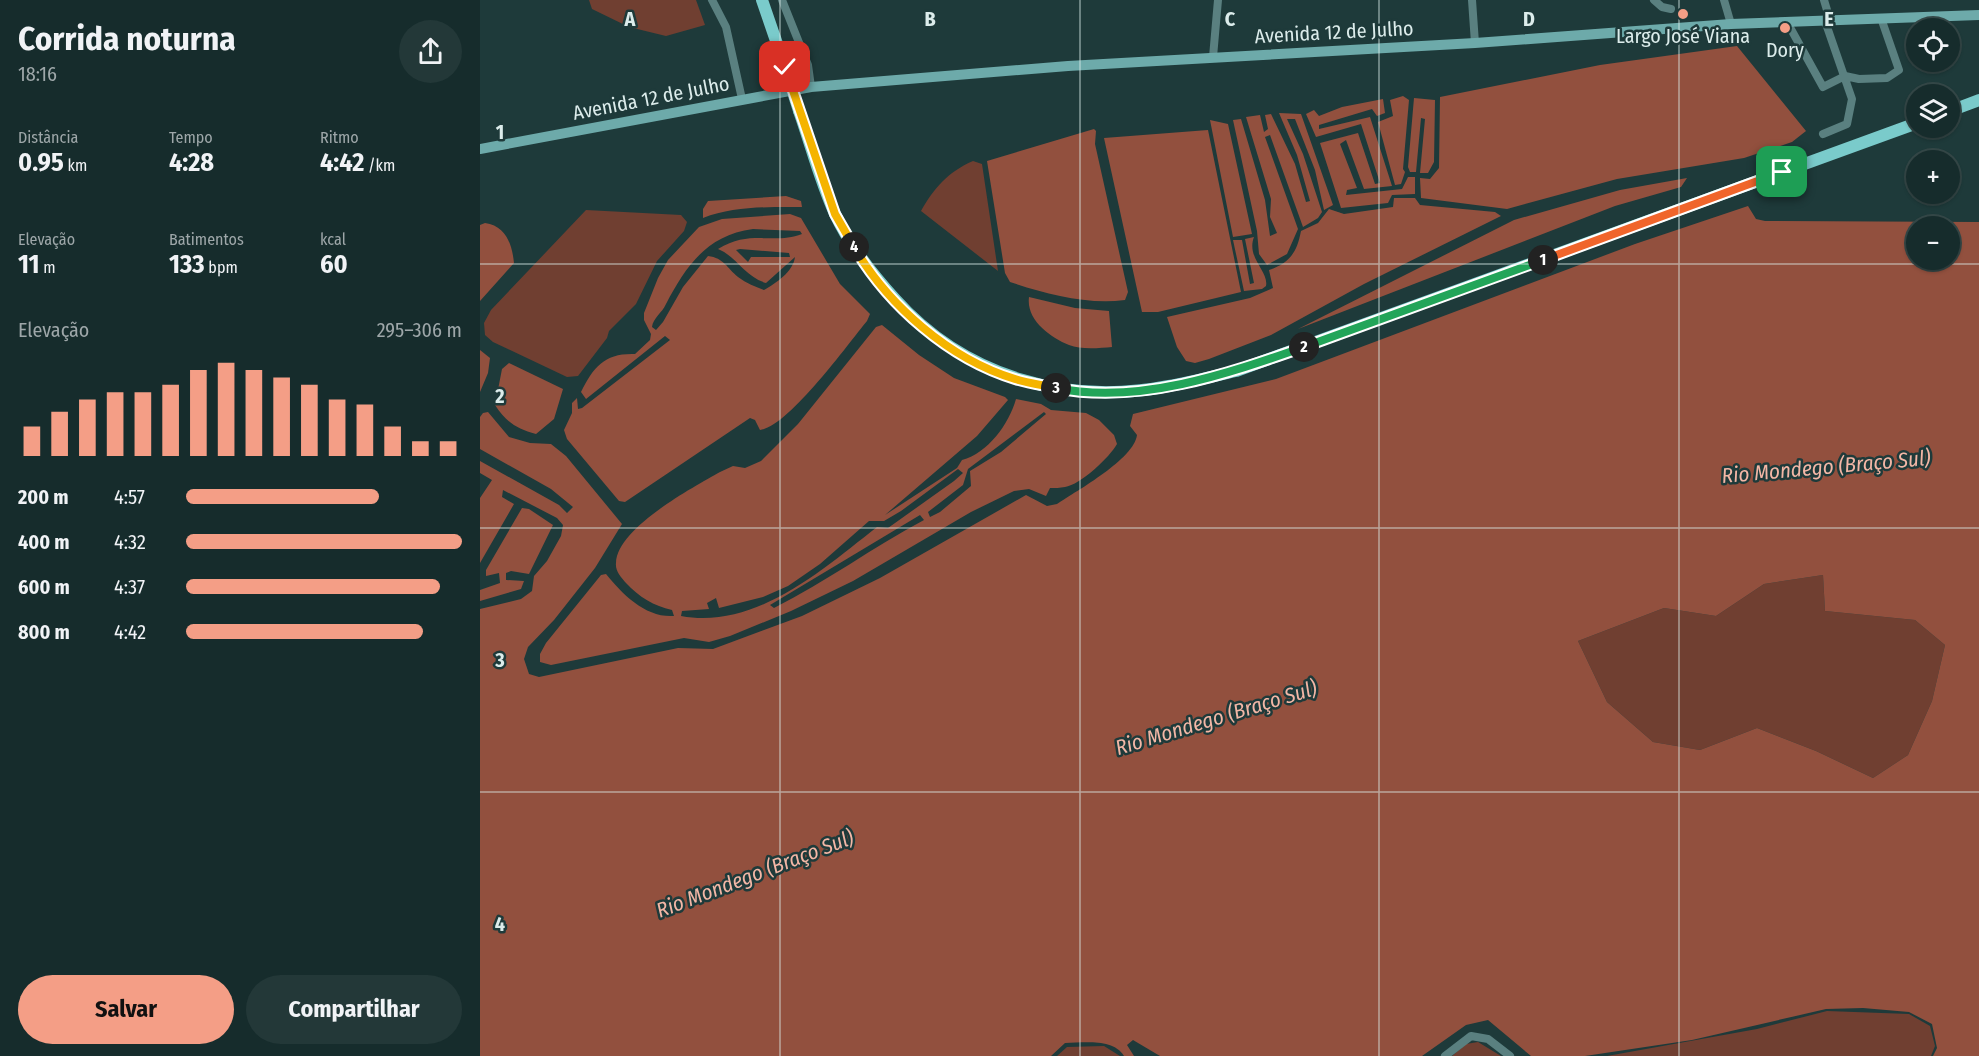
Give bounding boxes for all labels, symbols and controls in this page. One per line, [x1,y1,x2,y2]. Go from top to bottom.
text: A [624,7,637,31]
text: B [924,7,936,31]
text: C [1225,7,1236,31]
text: D [1523,7,1535,31]
marker: Largo José Viana [1676,7,1690,21]
text: E [1824,7,1834,31]
street label: Avenida 12 de Julho [1254,16,1414,48]
map controls [1906,18,1960,270]
button: locate [1906,18,1960,72]
text: Corrida noturna [18,19,236,59]
button: share [399,20,462,83]
marker: Dory [1778,21,1792,35]
place label: Largo José Viana [1616,24,1750,48]
place label: Dory [1766,38,1804,62]
pin [759,41,810,92]
icon: check [768,50,801,83]
text: 18:16 [18,62,57,86]
street label: Avenida 12 de Julho [571,71,731,125]
button: layers [1906,84,1960,138]
text: 1 [496,120,504,144]
text: Distância [18,128,78,147]
text: Tempo [169,128,213,147]
text: Ritmo [320,128,359,147]
pin [1756,146,1807,197]
text: 0.95 [18,147,64,178]
text: 4:28 [169,147,214,178]
text: 4:42 [320,147,364,178]
button: + [1906,150,1960,204]
icon: arrive [1765,155,1798,188]
text: km [64,156,87,175]
text: /km [364,156,395,175]
button: − [1906,216,1960,270]
text: Elevação [18,230,75,249]
text: Batimentos [169,230,244,249]
text: kcal [320,230,346,249]
pin: 4 [839,232,869,262]
text: 4 [850,237,858,256]
pin: 1 [1528,245,1558,275]
text: 11 [18,249,40,280]
text: 133 [169,249,205,280]
text: 60 [320,249,348,280]
text: 1 [1540,250,1546,269]
text: m [40,258,56,277]
text: bpm [205,258,238,277]
text: Elevação [18,318,89,342]
text: 295–306 m [377,318,462,342]
pin: 2 [1289,332,1319,362]
text: 2 [1300,337,1308,356]
pin: 3 [1041,373,1071,403]
text: 3 [1052,378,1060,397]
text: 2 [494,384,505,408]
water label: Rio Mondego (Braço Sul) [1721,445,1931,489]
text: 200 m [18,485,69,509]
text: 4:57 [114,485,145,509]
text: 400 m [18,530,70,554]
text: 4:32 [114,530,146,554]
text: 600 m [18,575,70,599]
text: 4:37 [114,575,145,599]
text: 800 m [18,620,70,644]
text: 4:42 [114,620,146,644]
text: 3 [494,648,505,672]
water label: Rio Mondego (Braço Sul) [1112,675,1320,761]
water label: Rio Mondego (Braço Sul) [653,824,857,924]
text: 4 [495,912,505,936]
button: Salvar [18,975,234,1044]
button: Compartilhar [246,975,462,1044]

